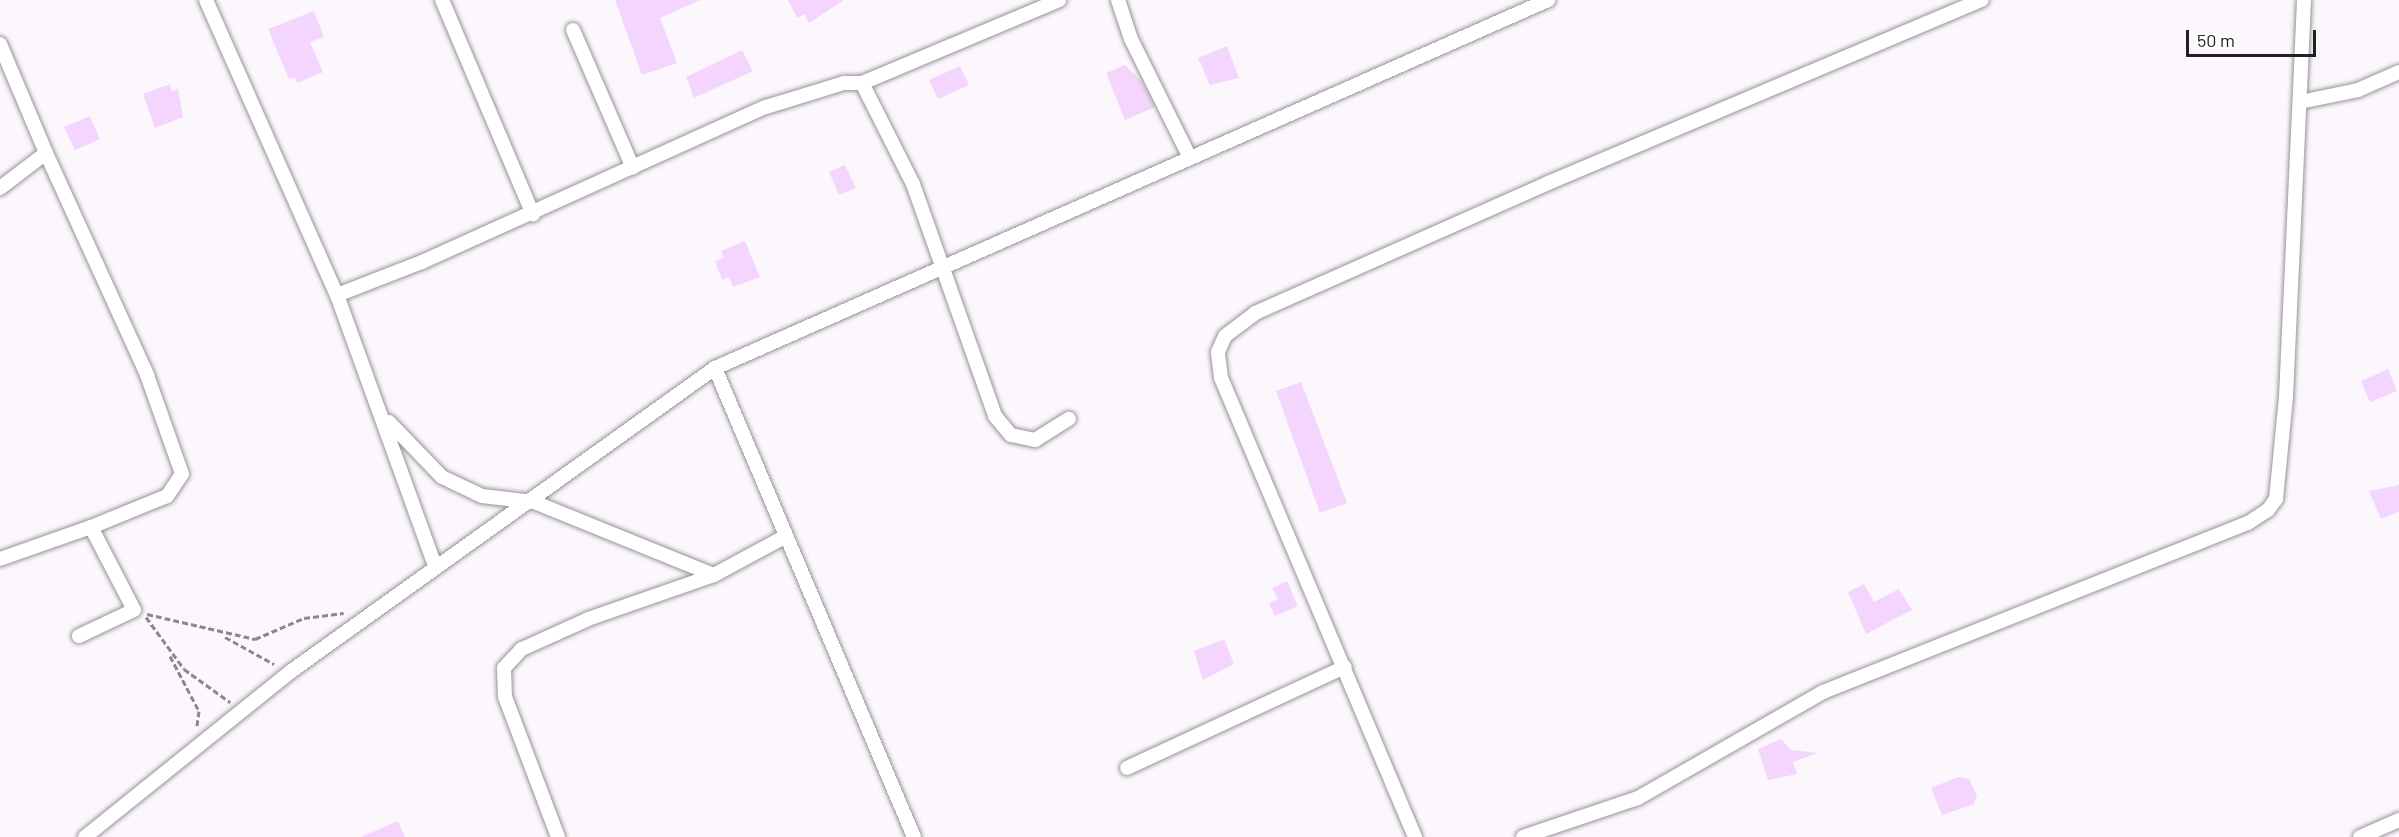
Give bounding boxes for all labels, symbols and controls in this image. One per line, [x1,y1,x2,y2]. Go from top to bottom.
scale bar [2189,18,2320,56]
text: 50 m [2197,29,2235,51]

